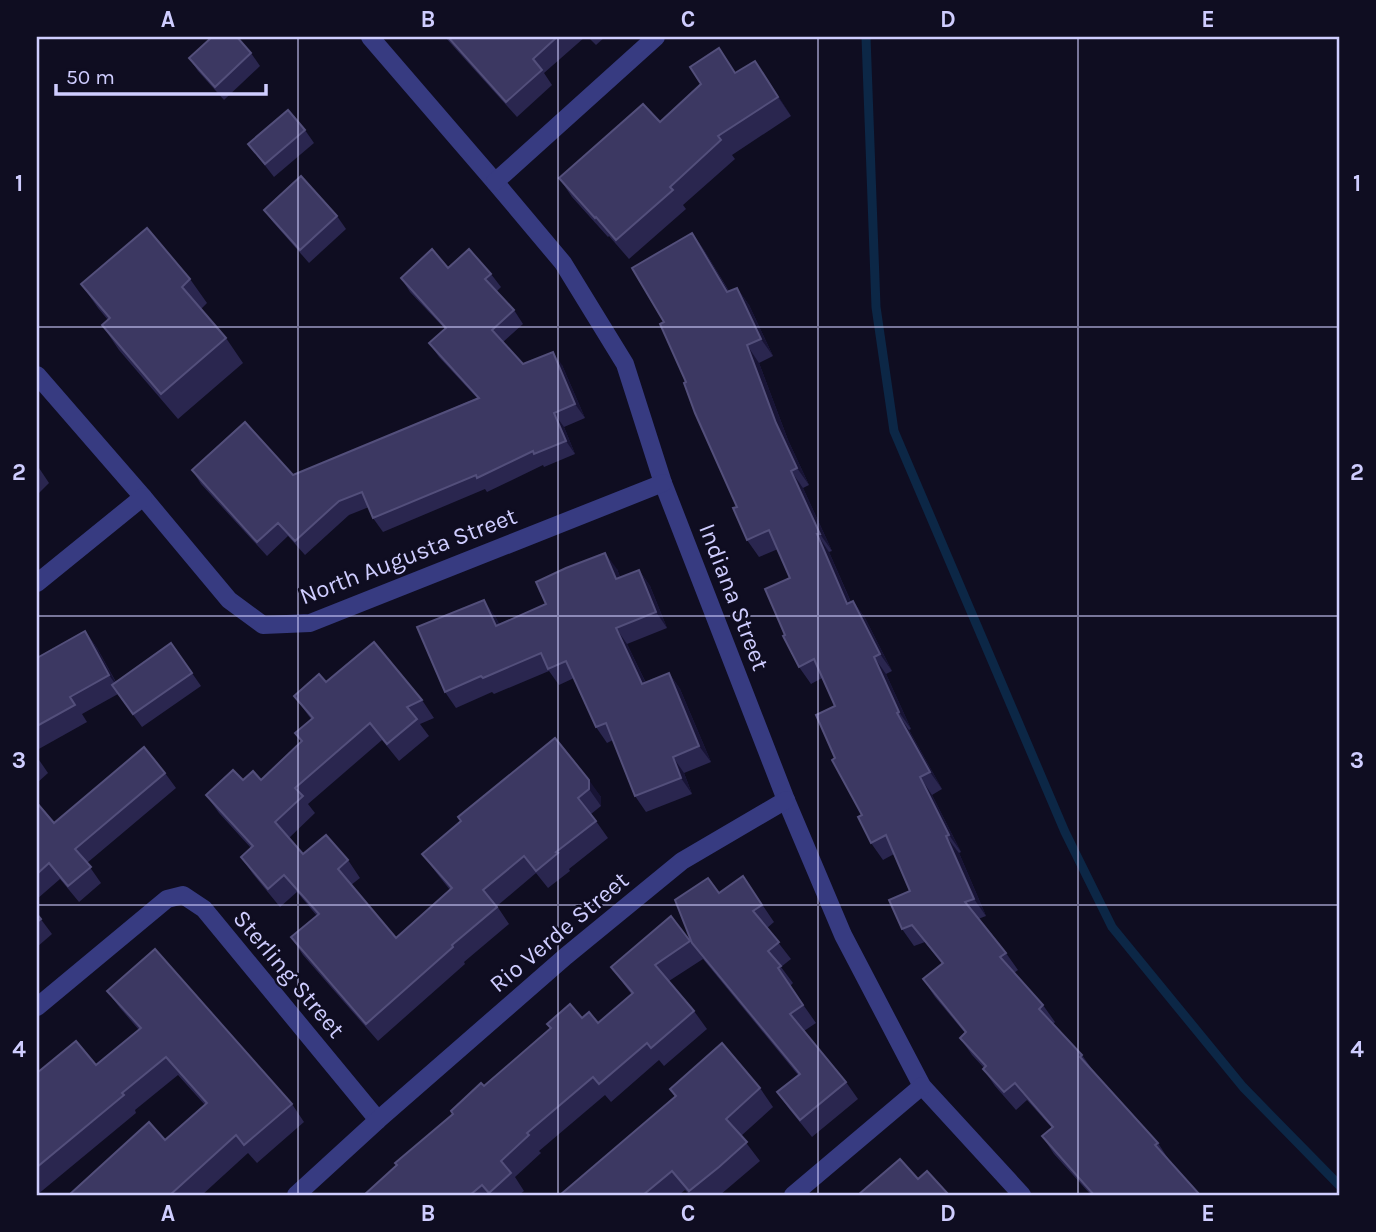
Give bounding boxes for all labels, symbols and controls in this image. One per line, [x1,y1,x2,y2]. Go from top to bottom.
text: A [161,6,175,33]
text: B [421,6,435,33]
text: C [681,6,695,33]
text: D [940,6,956,33]
text: E [1201,6,1215,33]
scale bar [56,52,266,96]
text: 50 m [66,65,115,89]
text: 1 [15,170,23,197]
text: 1 [1353,170,1361,197]
text: 2 [12,459,26,486]
text: 2 [1350,459,1364,486]
street label: North Augusta Street [296,502,520,610]
street label: Indiana Street [693,520,775,674]
text: 3 [12,747,26,774]
text: 3 [1350,747,1364,774]
street label: Rio Verde Street [484,866,634,998]
street label: Sterling Street [227,904,351,1044]
text: 4 [12,1036,26,1063]
text: 4 [1350,1036,1364,1063]
text: A [161,1200,175,1227]
text: B [421,1200,435,1227]
text: C [681,1200,695,1227]
text: D [940,1200,956,1227]
text: E [1201,1200,1215,1227]

